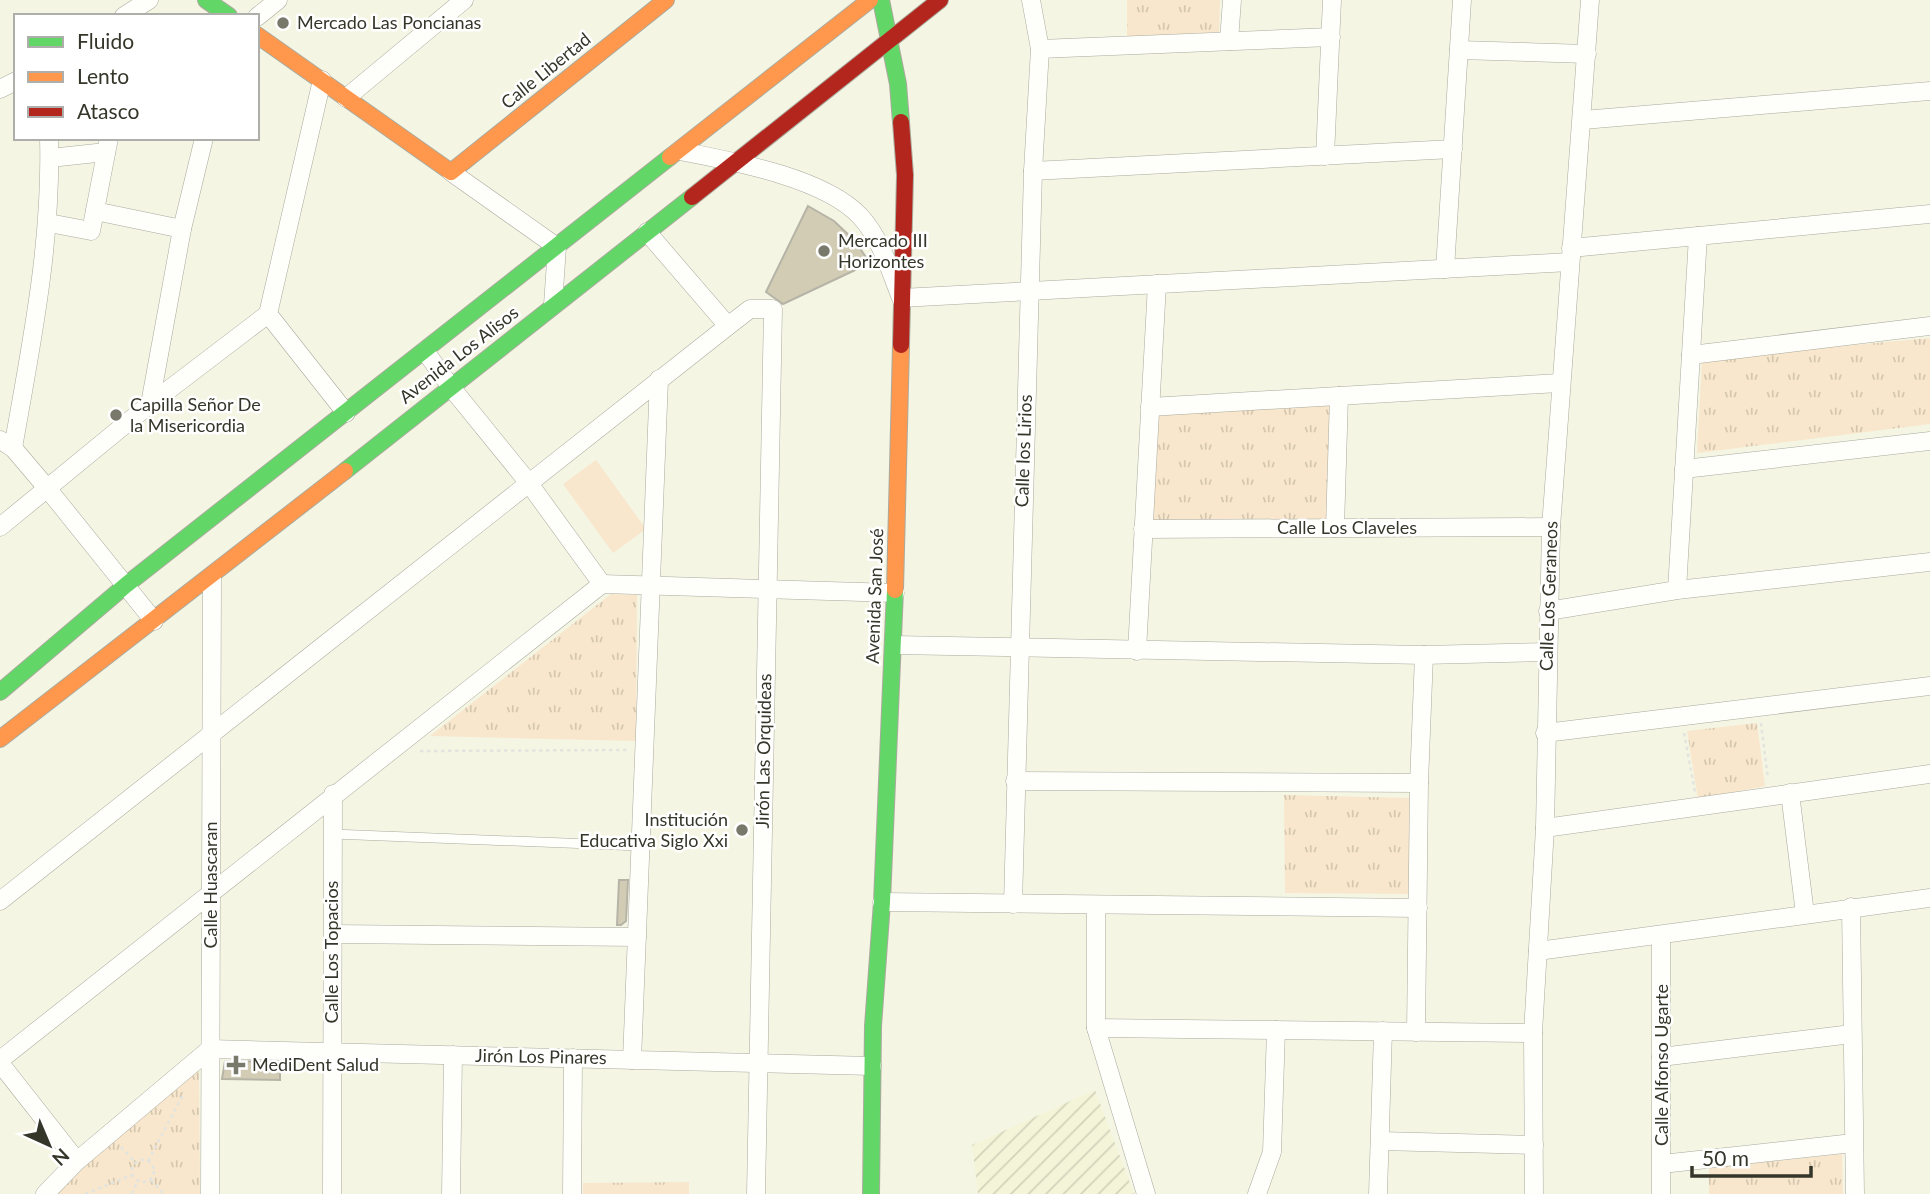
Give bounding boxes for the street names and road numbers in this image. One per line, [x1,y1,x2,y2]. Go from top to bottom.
street label: Calle Libertad [496,27,595,113]
street label: Avenida Los Alisos [394,301,522,408]
street label: Calle los Lirios [1010,394,1036,508]
street label: Calle Los Claveles [1277,516,1417,538]
street label: Calle Los Geraneos [1534,520,1562,671]
street label: Avenida San José [861,528,887,664]
street label: Jirón Las Orquideas [751,673,775,828]
street label: Calle Huascaran [199,822,221,948]
street label: Calle Los Topacios [320,880,342,1023]
street label: Calle Alfonso Ugarte [1650,984,1672,1146]
street label: Jirón Los Pinares [475,1044,607,1068]

